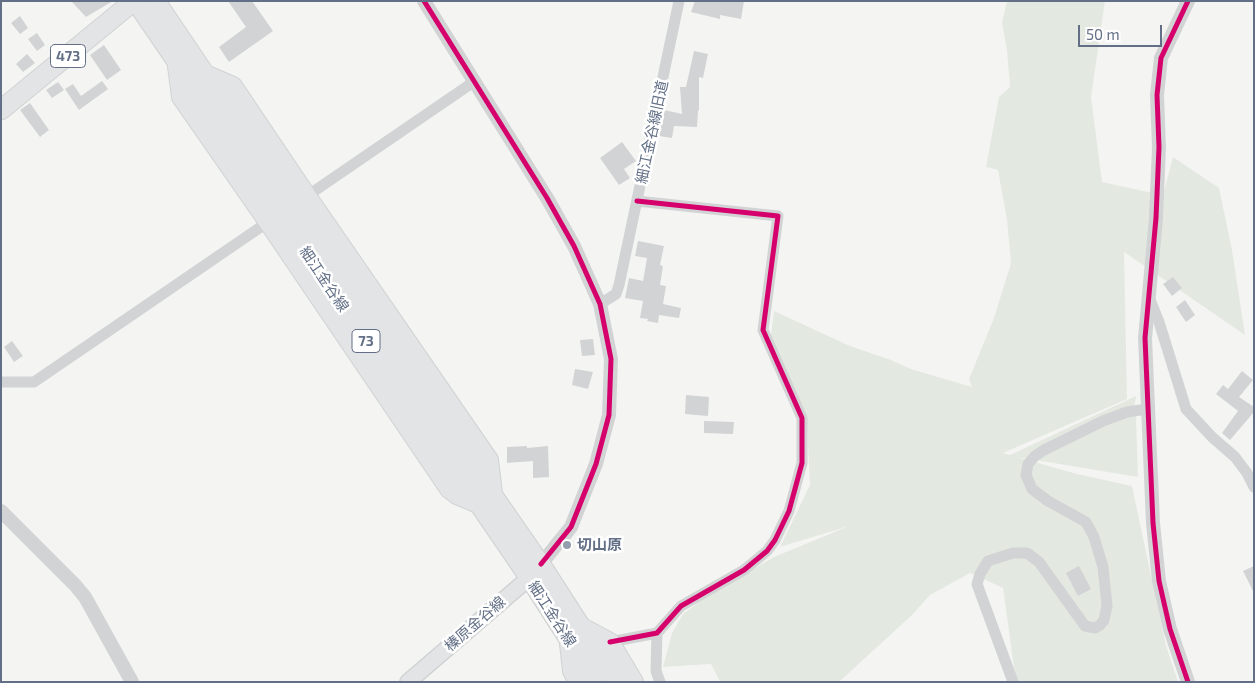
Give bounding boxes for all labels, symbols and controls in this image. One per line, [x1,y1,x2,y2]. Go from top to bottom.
scale bar [1080,15,1164,47]
text: 50 m [1086,25,1120,43]
road number: 473 [50,44,86,68]
street label: 細江金谷線旧道 [632,79,672,185]
street label: 細江金谷線 [296,243,352,315]
road number: 73 [352,330,380,352]
place label: 切山原 [577,536,622,554]
marker: 切山原 [561,539,573,551]
street label: 細江金谷線 [524,578,580,650]
street label: 榛原金谷線 [441,593,509,655]

